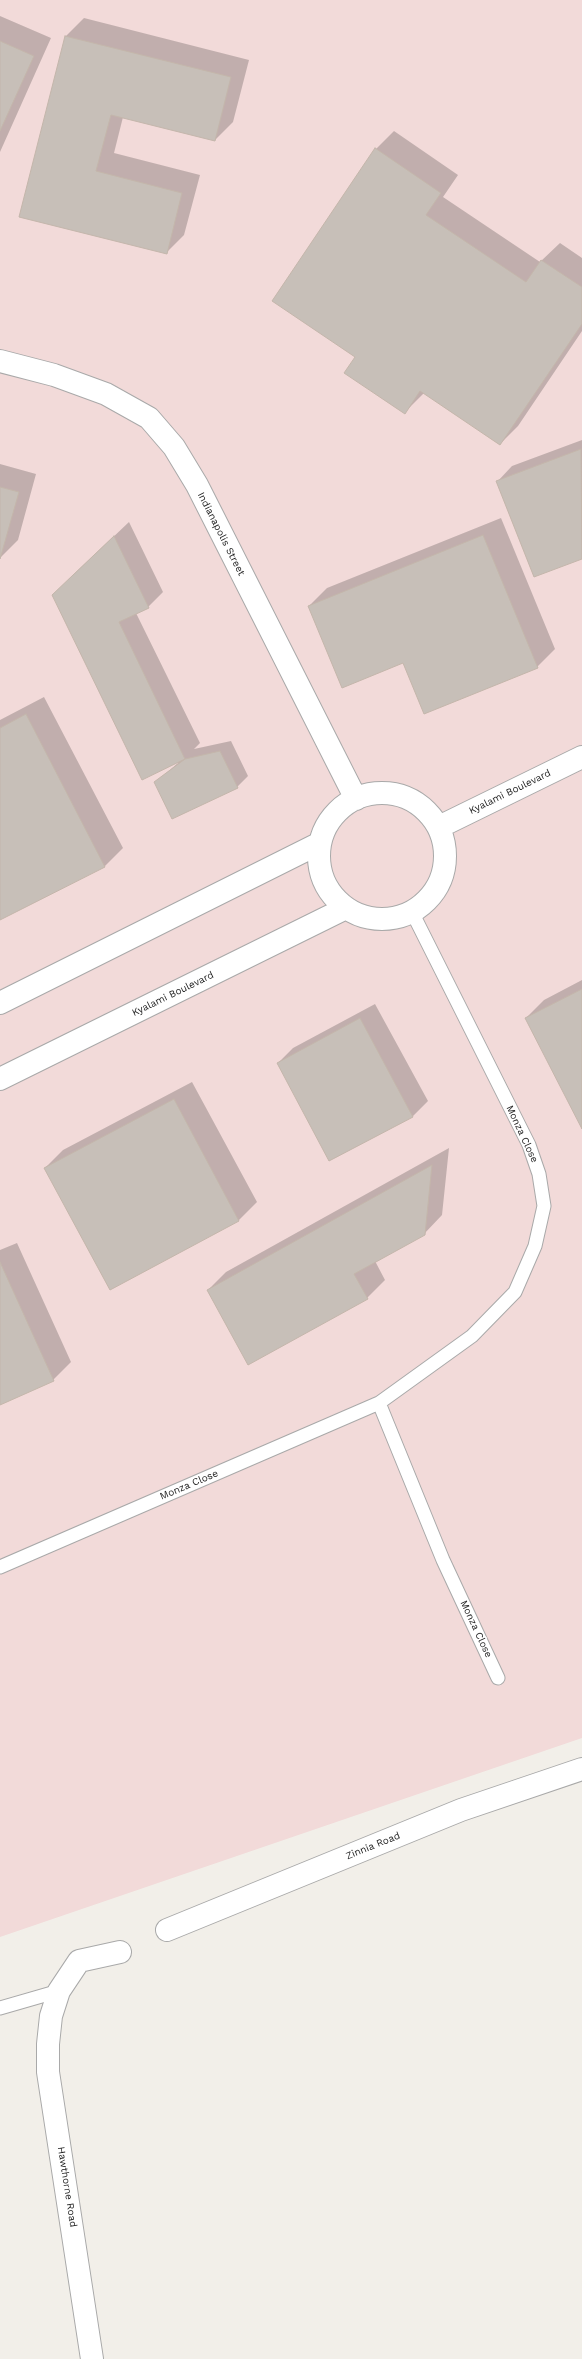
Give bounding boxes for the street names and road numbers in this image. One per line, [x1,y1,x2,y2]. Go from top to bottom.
street label: Indianapolis Street [195,490,247,578]
street label: Kyalami Boulevard [467,767,553,817]
street label: Kyalami Boulevard [130,969,216,1019]
street label: Monza Close [503,1103,541,1165]
street label: Monza Close [158,1467,220,1503]
street label: Monza Close [457,1598,495,1660]
street label: Zinnia Road [344,1830,402,1862]
street label: Hawthorne Road [55,2146,79,2228]

